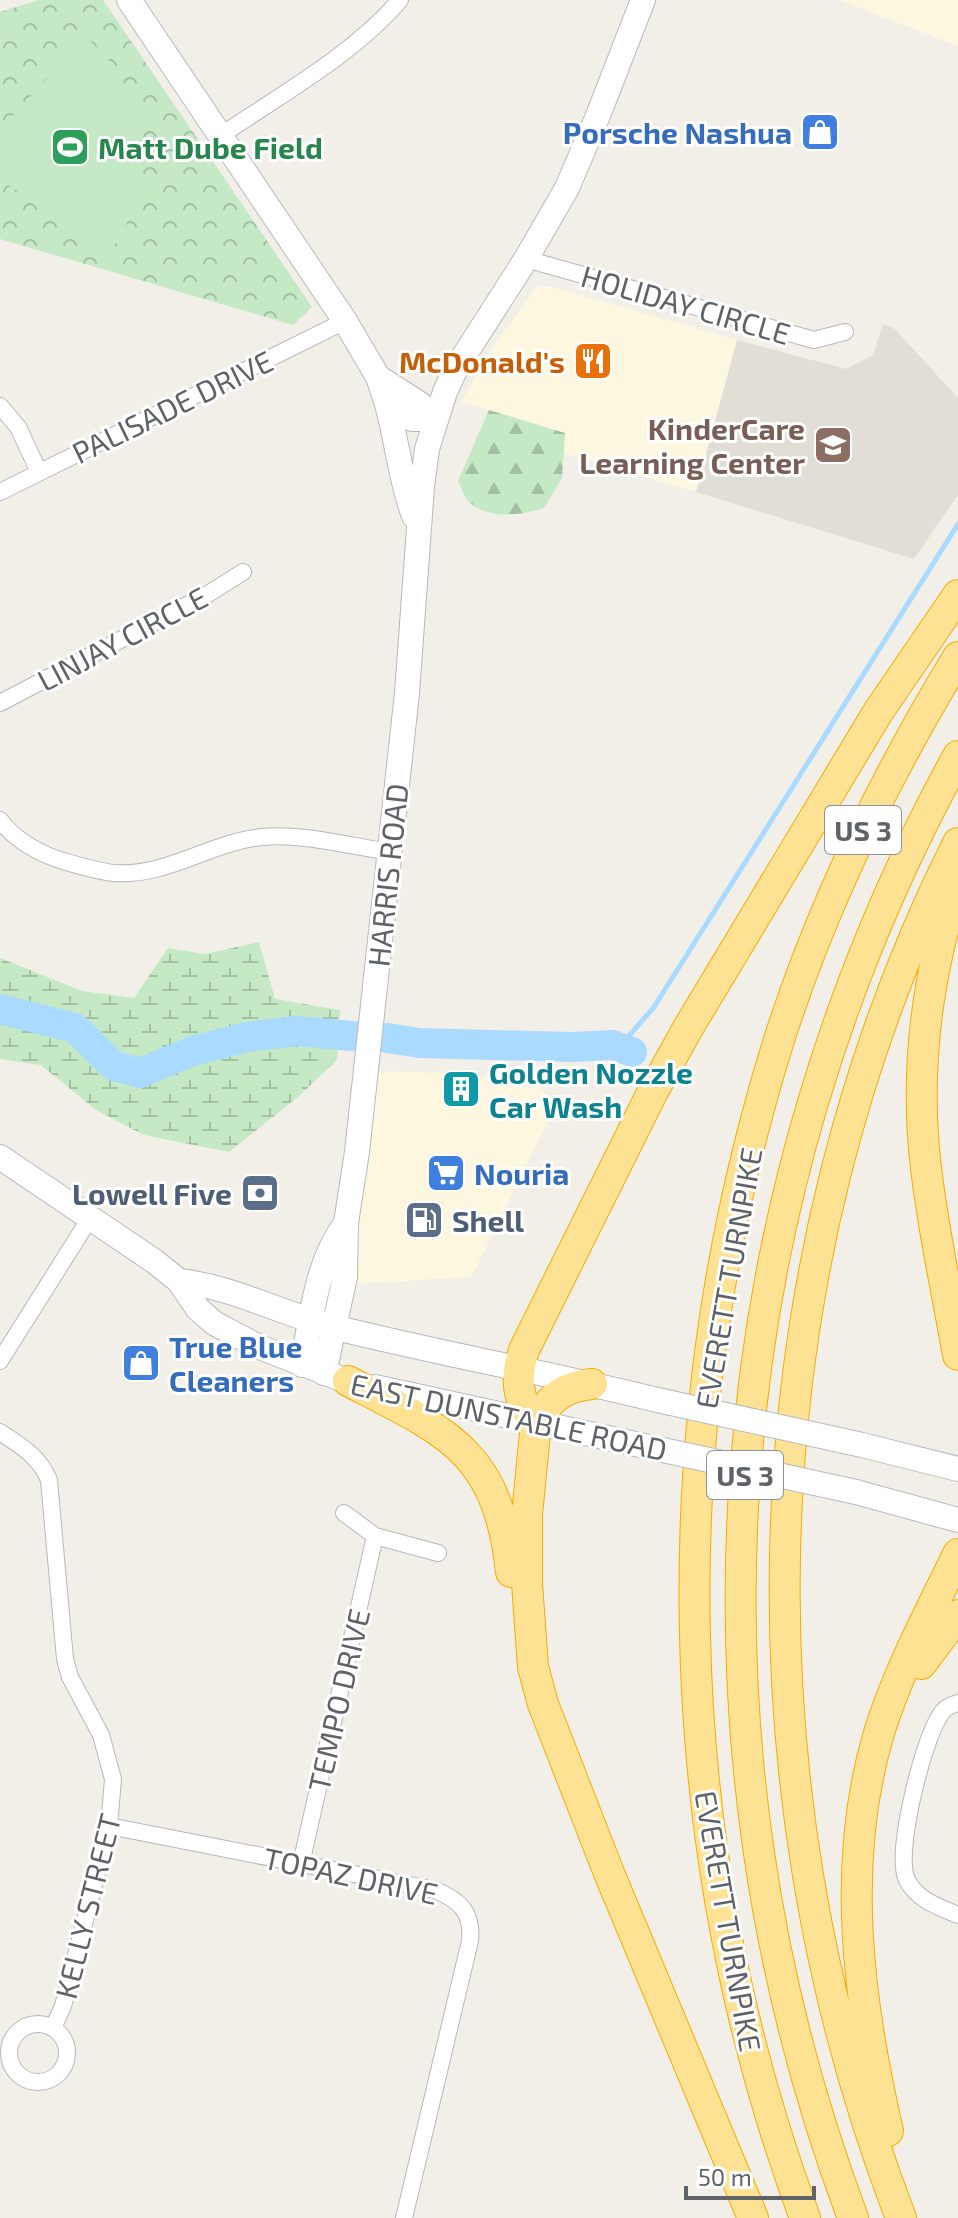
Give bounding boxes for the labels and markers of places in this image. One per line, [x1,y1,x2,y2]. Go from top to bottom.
shop icon: Porsche Nashua [799,111,841,153]
place label: Porsche Nashua [563,114,792,150]
sports icon: Matt Dube Field [49,126,91,168]
place label: Matt Dube Field [98,129,323,165]
restaurant icon: McDonald's [572,340,614,382]
place label: McDonald's [399,343,565,379]
place label: KinderCare Learning Center [579,410,805,480]
school or university icon: KinderCare Learning Center [812,424,854,466]
place label: Golden Nozzle Car Wash [489,1054,693,1124]
building icon: Golden Nozzle Car Wash [440,1068,482,1110]
supermarket icon: Nouria [425,1152,467,1194]
place label: Nouria [474,1155,569,1191]
bank icon: Lowell Five [239,1172,281,1214]
place label: Lowell Five [72,1175,232,1211]
fuel station icon: Shell [403,1199,445,1241]
place label: Shell [452,1202,524,1238]
place label: True Blue Cleaners [169,1328,303,1398]
shop icon: True Blue Cleaners [120,1342,162,1384]

